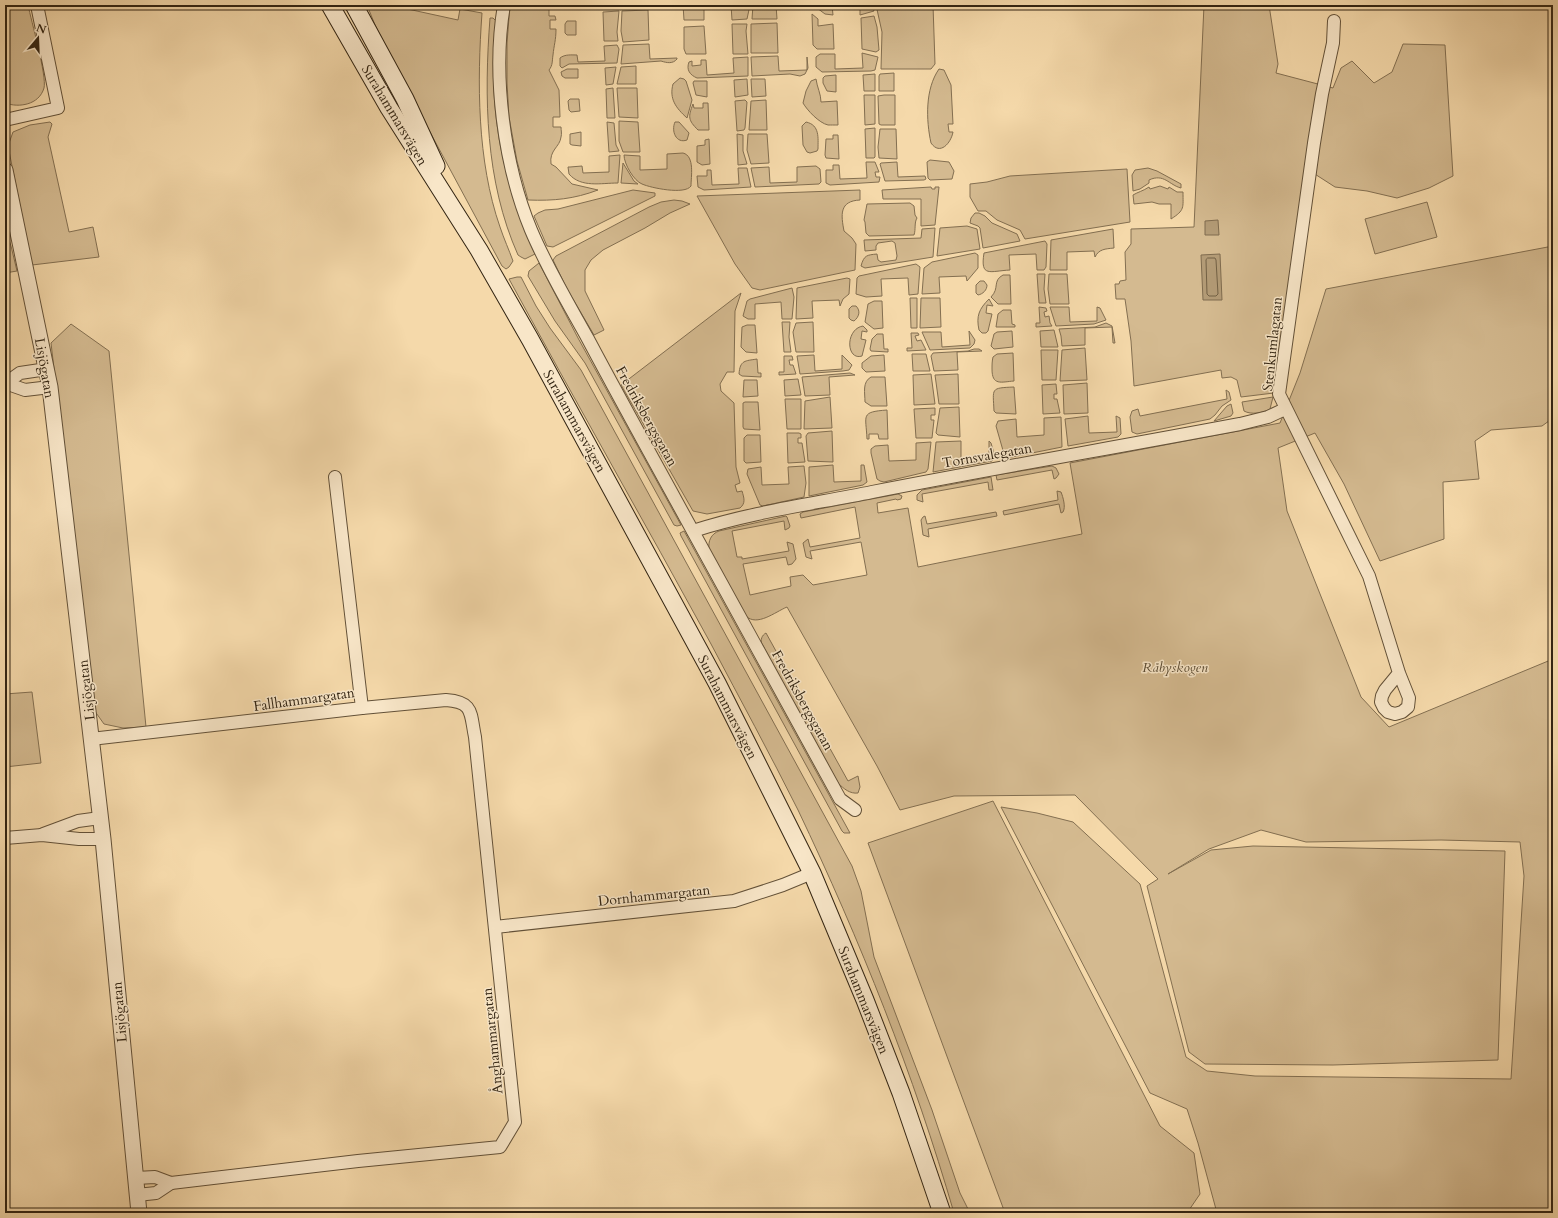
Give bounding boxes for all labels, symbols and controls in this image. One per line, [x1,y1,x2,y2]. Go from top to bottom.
north arrow [18,18,58,58]
text: N [34,20,48,38]
street label: Surahammarsvägen [357,61,432,169]
street label: Stenkumlagatan [1258,296,1287,392]
street label: Lisjögatan [30,336,59,400]
street label: Fredriksbergsgatan [611,363,682,470]
street label: Surahammarsvägen [538,367,611,476]
street label: Tornsvalegatan [941,438,1034,473]
street label: Fredriksbergsgatan [767,647,838,754]
street label: Surahammarsvägen [693,652,762,763]
park label: Råbyskogen [1142,658,1208,677]
street label: Lisjögatan [73,659,100,721]
street label: Fallhammargatan [252,683,356,716]
street label: Dornhammargatan [597,880,711,911]
street label: Surahammarsvägen [833,944,894,1057]
street label: Lisjögatan [107,981,132,1043]
street label: Ånghammargatan [477,987,508,1095]

